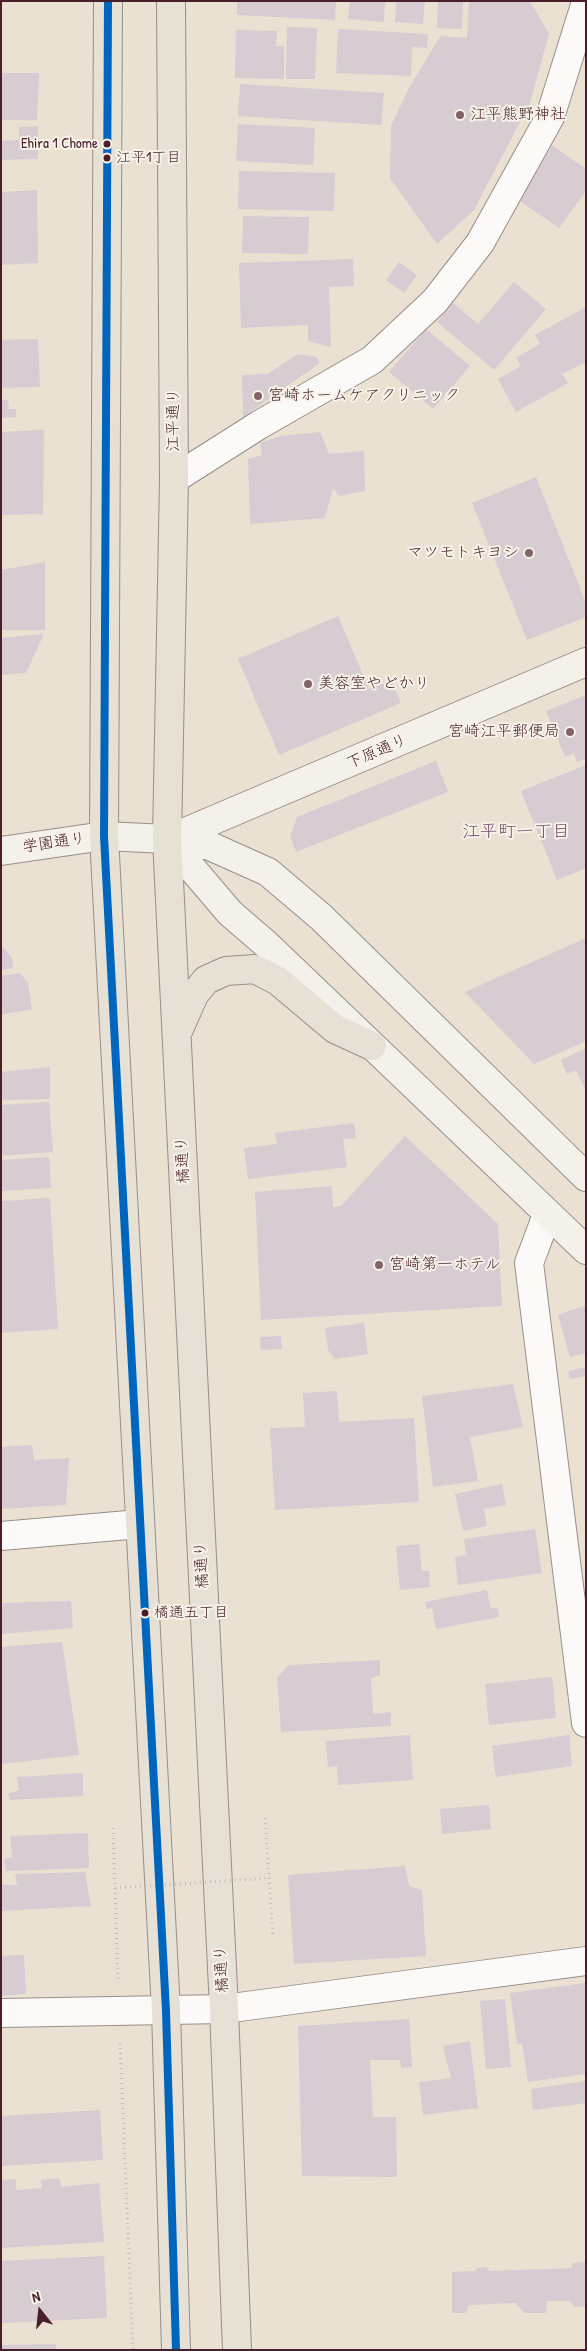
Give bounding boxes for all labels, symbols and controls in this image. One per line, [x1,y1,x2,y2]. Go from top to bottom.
place label: 江平熊野神社 [470,105,566,125]
marker: 江平熊野神社 [454,109,466,121]
place label: Ehira 1 Chome [21,135,98,153]
marker: Ehira 1 Chome [102,139,112,149]
place label: 江平1丁目 [116,149,181,167]
marker: 江平1丁目 [102,153,112,163]
place label: 宮崎ホームケアクリニック [268,386,460,406]
street label: 江平通り [164,388,184,452]
marker: 宮崎ホームケアクリニック [252,390,264,402]
place label: マツモトキヨシ [407,543,519,563]
marker: マツモトキヨシ [523,547,535,559]
place label: 美容室やどかり [318,674,430,694]
marker: 美容室やどかり [302,678,314,690]
place label: 宮崎江平郵便局 [448,722,560,742]
marker: 宮崎江平郵便局 [564,726,576,738]
street label: 下原通り [344,731,410,773]
district label: 江平町一丁目 [462,821,570,843]
street label: 学園通り [21,829,87,857]
street label: 橘通り [172,1136,194,1184]
place label: 宮崎第一ホテル [389,1255,501,1275]
marker: 宮崎第一ホテル [373,1259,385,1271]
street label: 橘通り [191,1541,213,1589]
place label: 橘通五丁目 [154,1604,229,1622]
marker: 橘通五丁目 [140,1608,150,1618]
street label: 橘通り [211,1945,233,1993]
north arrow [15,2286,65,2336]
text: N [30,2286,42,2306]

